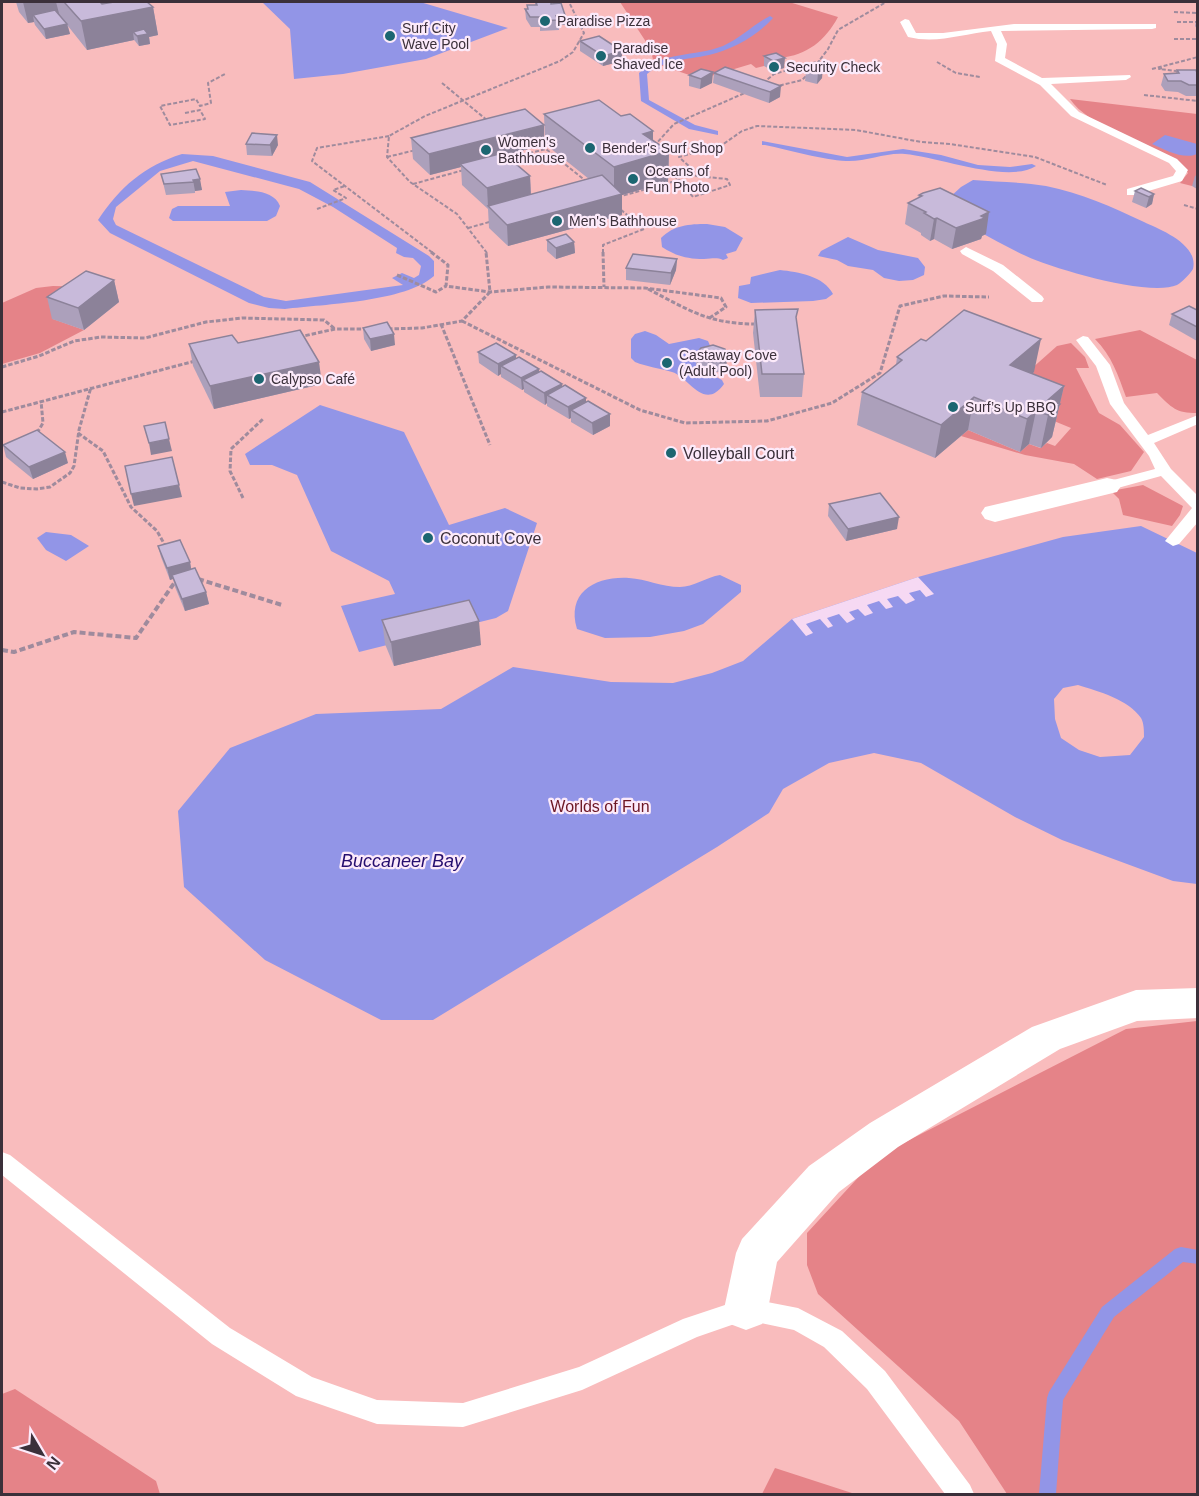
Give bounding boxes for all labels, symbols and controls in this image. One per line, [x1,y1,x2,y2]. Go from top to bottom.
place label: Paradise Pizza [557,13,651,29]
marker: Paradise Pizza [538,14,552,28]
place label: Surf City Wave Pool [402,20,469,52]
marker: Surf City Wave Pool [383,29,397,43]
place label: Paradise Shaved Ice [613,40,683,72]
marker: Paradise Shaved Ice [594,49,608,63]
place label: Security Check [786,59,881,75]
marker: Security Check [767,60,781,74]
place label: Women's Bathhouse [498,134,565,166]
place label: Bender's Surf Shop [602,140,723,156]
marker: Bender's Surf Shop [583,141,597,155]
marker: Women's Bathhouse [479,143,493,157]
place label: Oceans of Fun Photo [645,163,710,195]
marker: Oceans of Fun Photo [626,172,640,186]
place label: Men's Bathhouse [569,213,677,229]
marker: Men's Bathhouse [550,214,564,228]
place label: Castaway Cove (Adult Pool) [679,347,777,379]
marker: Castaway Cove (Adult Pool) [660,356,674,370]
place label: Calypso Café [271,371,355,387]
marker: Calypso Café [252,372,266,386]
place label: Surf’s Up BBQ [965,399,1056,415]
marker: Surf’s Up BBQ [946,400,960,414]
place label: Volleyball Court [683,445,795,462]
marker: Volleyball Court [664,446,678,460]
place label: Coconut Cove [440,530,541,547]
marker: Coconut Cove [421,531,435,545]
park label: Worlds of Fun [550,798,650,815]
water label: Buccaneer Bay [341,851,464,871]
north arrow [12,1424,72,1484]
text: N [43,1453,64,1473]

